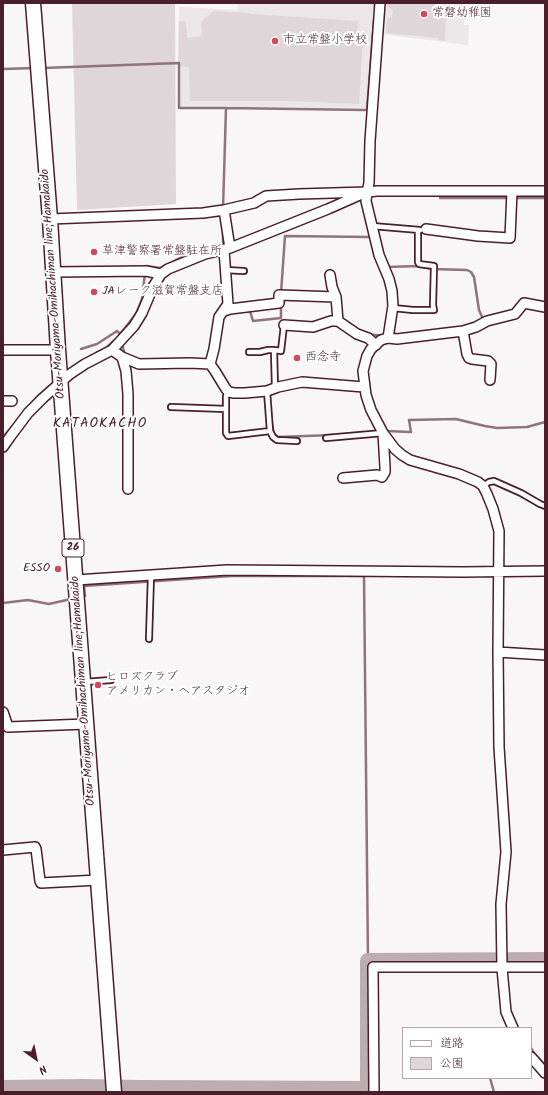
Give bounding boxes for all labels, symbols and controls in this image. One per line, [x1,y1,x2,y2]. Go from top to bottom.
place label: 常磐幼稚園 [432,7,492,21]
marker: 常磐幼稚園 [419,9,429,19]
place label: 市立常盤小学校 [283,34,367,48]
marker: 市立常盤小学校 [270,36,280,46]
street label: Otsu-Moriyama-Omihachiman line;Hamakaido [39,169,69,399]
place label: 草津警察署常盤駐在所 [102,245,222,259]
marker: 草津警察署常盤駐在所 [89,247,99,257]
place label: JAレーク滋賀常盤支店 [102,285,223,299]
marker: JAレーク滋賀常盤支店 [89,287,99,297]
place label: 西念寺 [305,351,341,365]
marker: 西念寺 [292,353,302,363]
district label: KATAOKACHO [53,417,147,433]
road number: 26 [62,539,84,557]
place label: ESSO [23,562,50,576]
marker: ESSO [53,564,63,574]
street label: Otsu-Moriyama-Omihachiman line;Hamakaido [69,576,99,806]
place label: ヒロズクラブ アメリカン・ヘアスタジオ [106,671,250,699]
marker: ヒロズクラブ アメリカン・ヘアスタジオ [93,680,103,690]
legend [402,1027,532,1079]
text: 道路 [440,1034,464,1053]
north arrow [16,1039,56,1079]
text: 公園 [440,1054,464,1073]
text: N [35,1060,50,1079]

